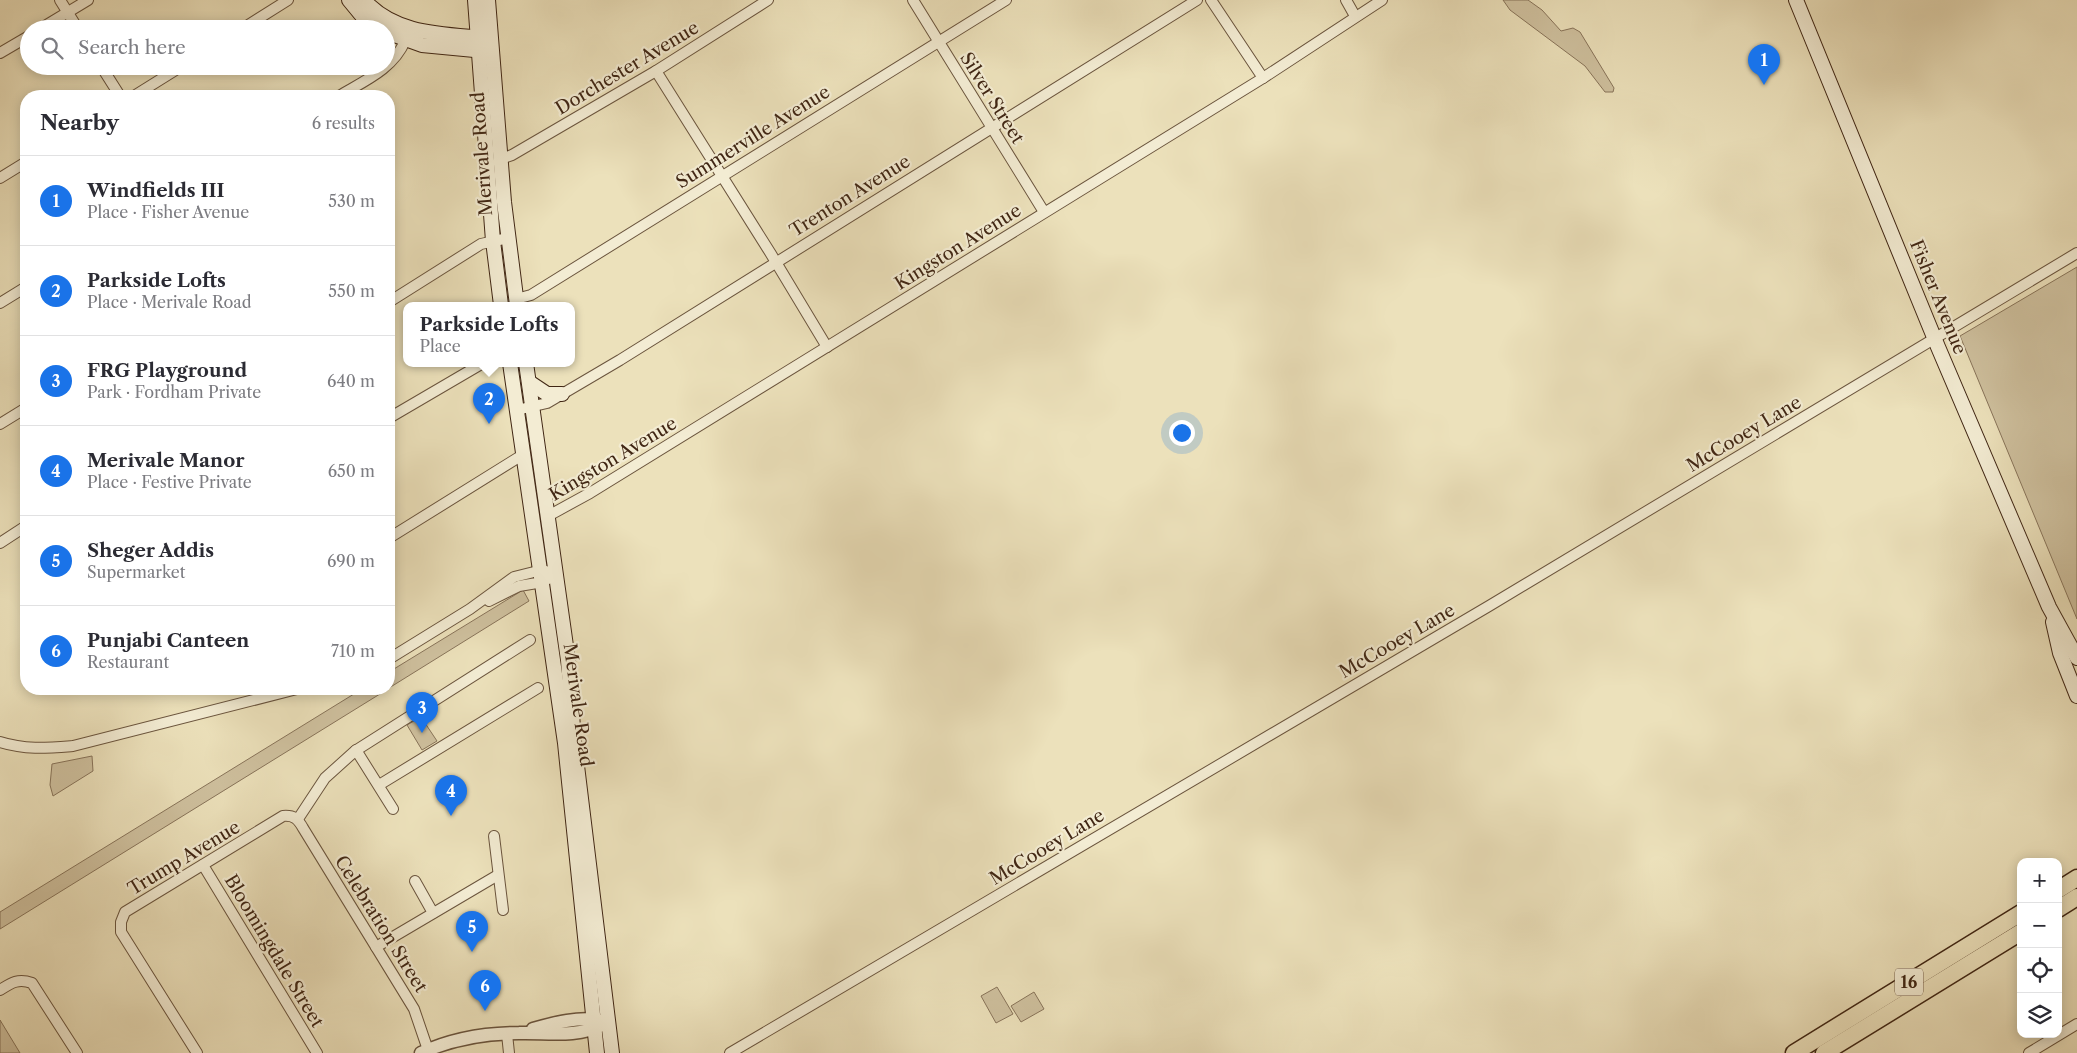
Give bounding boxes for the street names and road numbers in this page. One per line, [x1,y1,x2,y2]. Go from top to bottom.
street label: Dorchester Avenue [551,17,703,119]
street label: Silver Street [955,48,1029,148]
street label: Summerville Avenue [672,81,834,193]
street label: Merivale Road [467,91,497,217]
street label: Trenton Avenue [786,150,914,242]
street label: Kingston Avenue [891,199,1025,295]
street label: Fisher Avenue [1905,237,1971,357]
street label: McCooey Lane [1683,391,1805,477]
street label: Kingston Avenue [545,412,681,506]
street label: McCooey Lane [1335,599,1459,683]
street label: Merivale Road [558,642,598,768]
street label: McCooey Lane [986,804,1108,890]
street label: Trump Avenue [124,816,244,900]
street label: Celebration Street [330,852,432,997]
street label: Bloomingdale Street [220,871,329,1032]
road number: 16 [1895,969,1923,996]

